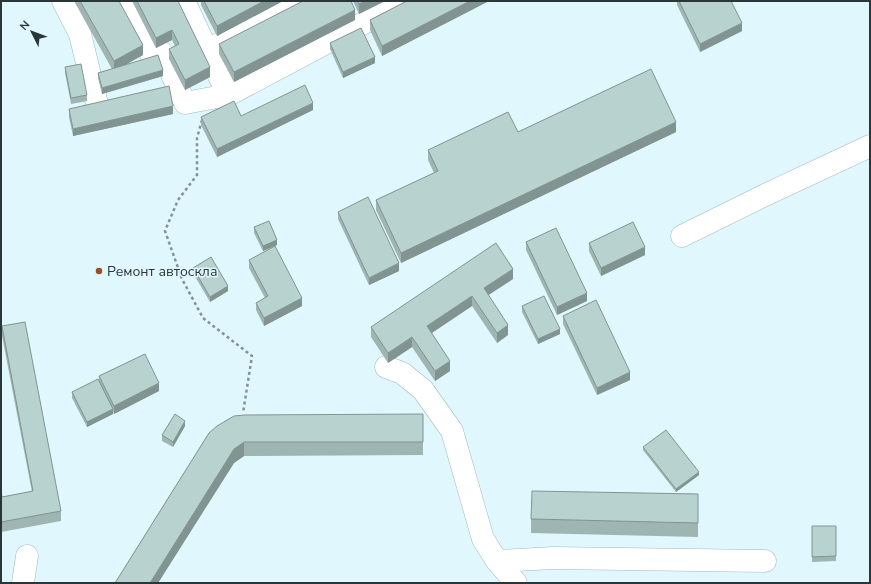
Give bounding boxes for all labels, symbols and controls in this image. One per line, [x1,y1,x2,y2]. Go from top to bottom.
north arrow [12,12,52,52]
text: N [17,18,33,34]
place label: Ремонт автоскла [107,262,217,281]
marker: Ремонт автоскла [94,266,104,276]

